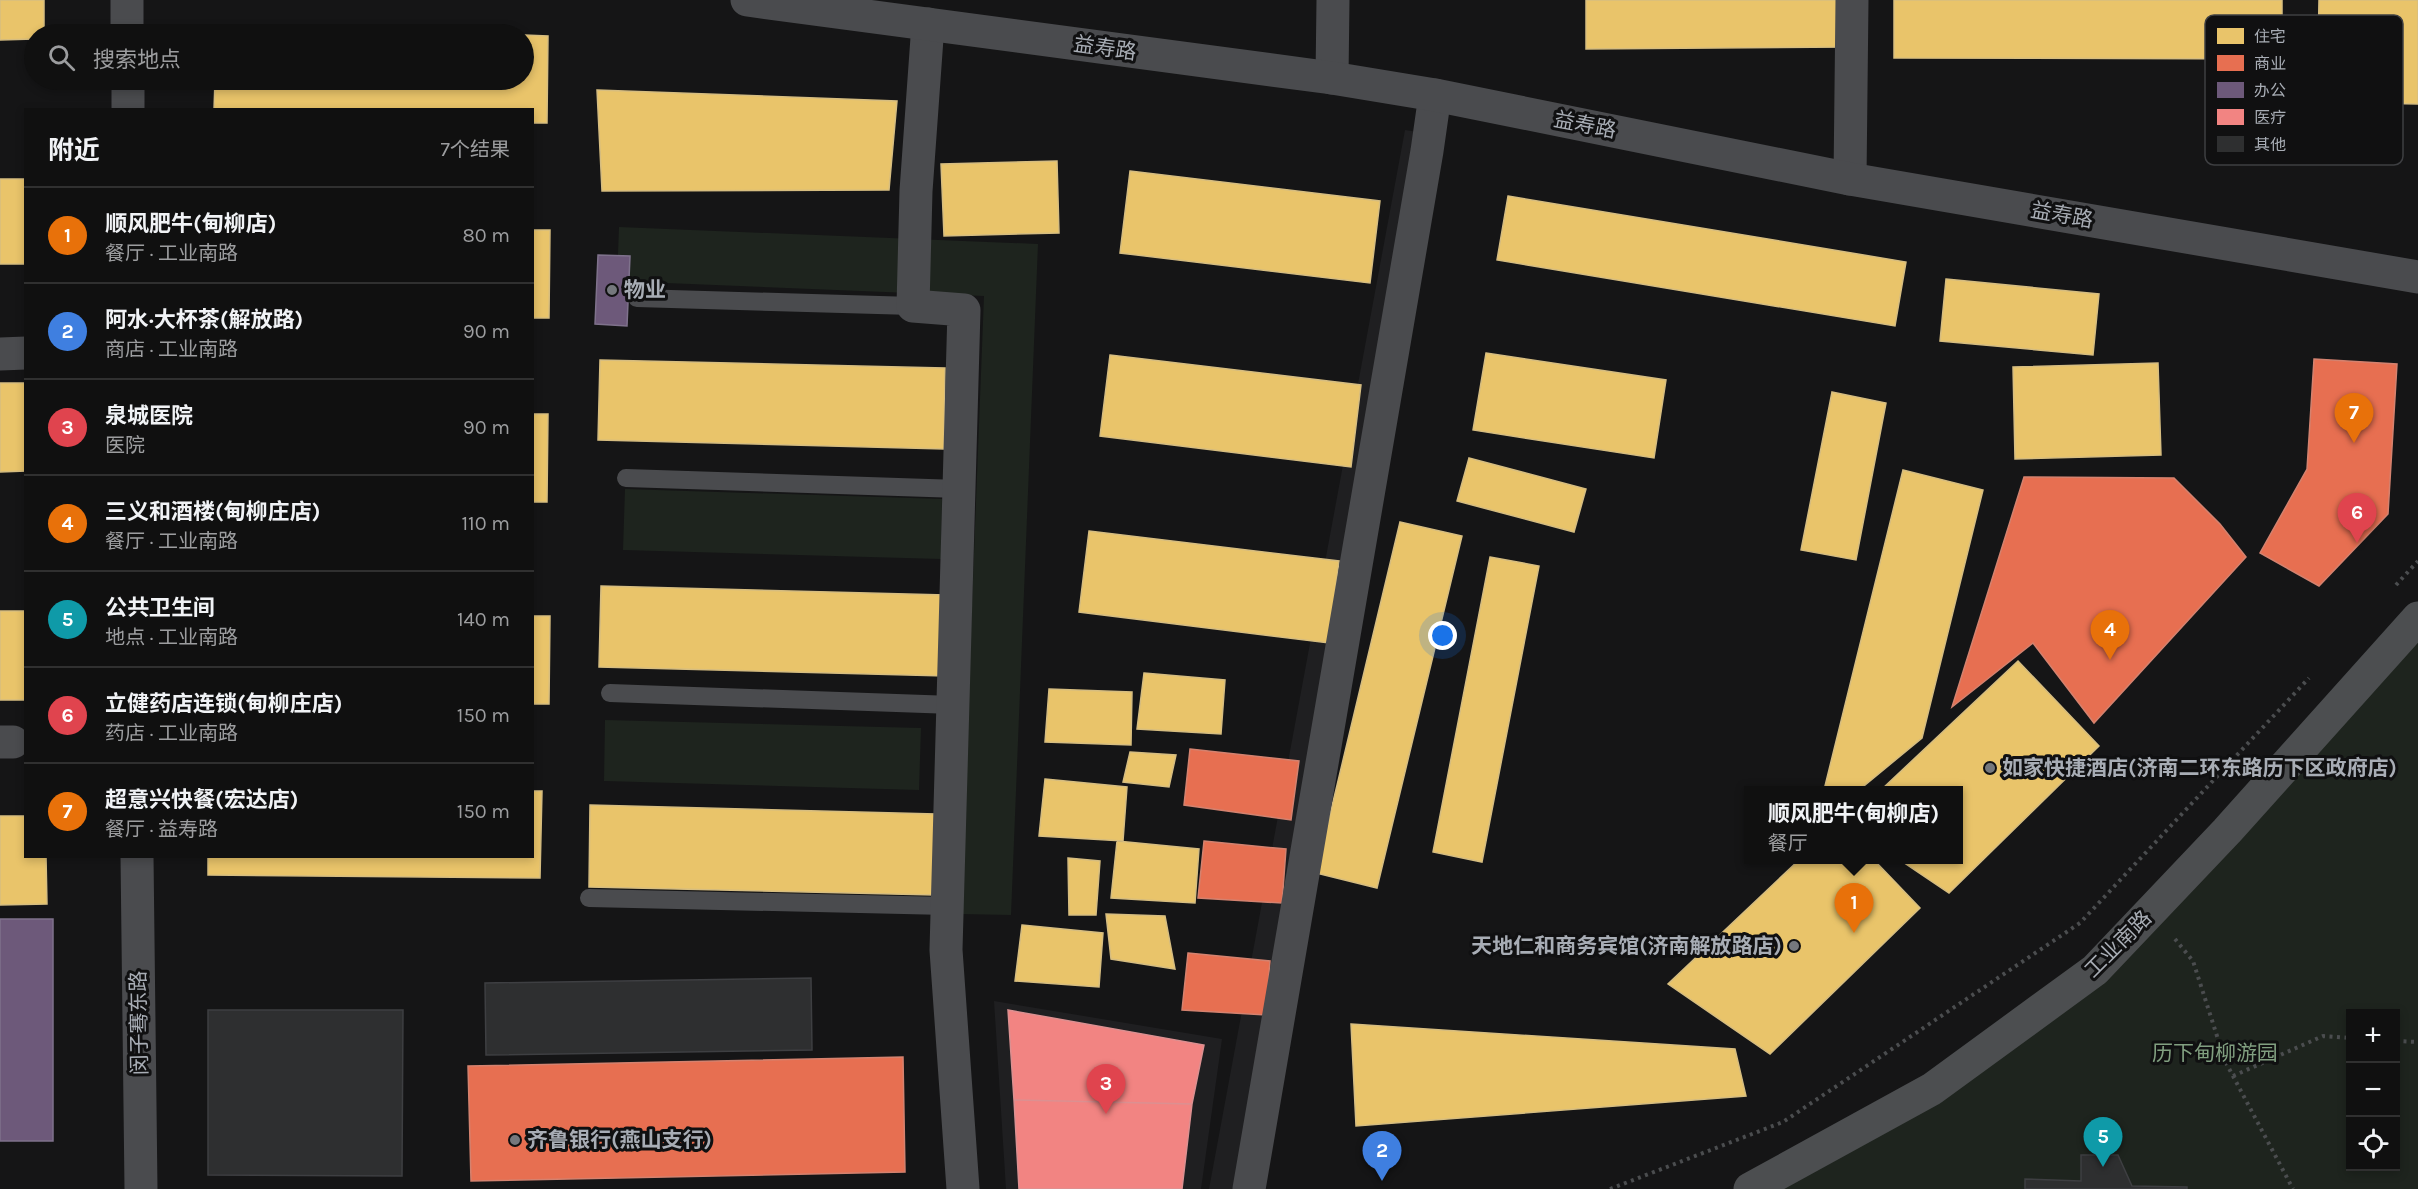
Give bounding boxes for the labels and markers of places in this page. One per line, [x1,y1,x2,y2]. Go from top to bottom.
place label: 物业 [624,278,666,302]
marker: 物业 [605,283,619,297]
pin: 7 [2334,394,2374,443]
pin: 6 [2338,494,2376,543]
pin: 4 [2090,610,2130,660]
place label: 如家快捷酒店(济南二环东路历下区政府店) [2002,756,2397,780]
marker: 如家快捷酒店(济南二环东路历下区政府店) [1983,761,1997,775]
pin: 1 [1834,884,1874,933]
place label: 天地仁和商务宾馆(济南解放路店) [1471,934,1782,958]
marker: 天地仁和商务宾馆(济南解放路店) [1787,939,1801,953]
pin: 3 [1086,1064,1126,1114]
pin: 5 [2084,1118,2122,1167]
place label: 齐鲁银行(燕山支行) [527,1128,712,1152]
pin: 2 [1362,1132,1402,1181]
marker: 齐鲁银行(燕山支行) [508,1133,522,1147]

